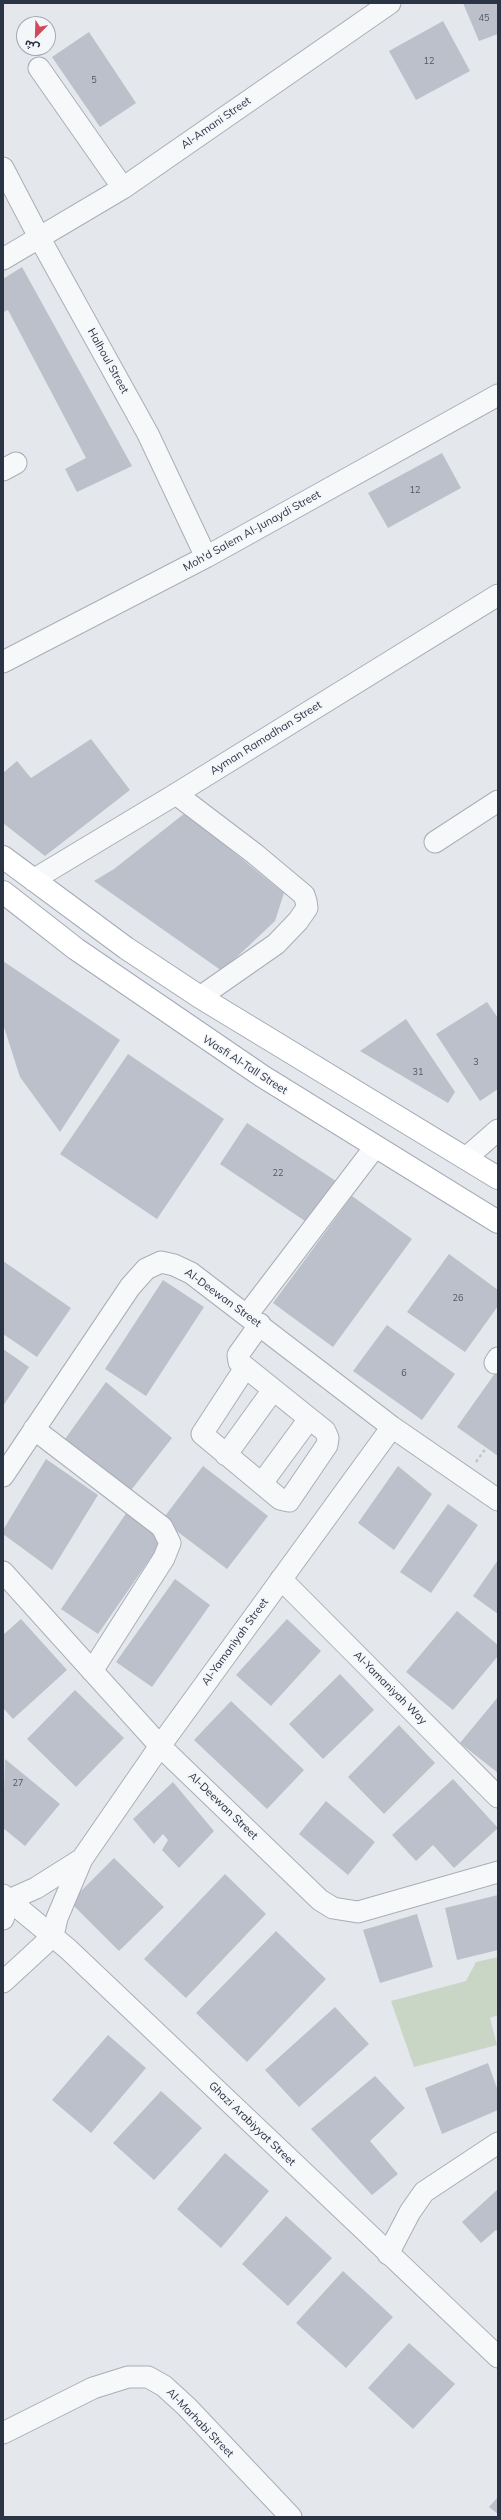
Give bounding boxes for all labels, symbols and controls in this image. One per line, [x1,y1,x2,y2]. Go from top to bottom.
house number: 45 [479,13,489,23]
north arrow [16,16,56,56]
text: ش [22,37,41,56]
house number: 12 [424,56,434,66]
house number: 5 [91,75,97,85]
street label: Al-Amani Street [179,94,253,152]
street label: Halhoul Street [85,326,131,396]
house number: 12 [410,485,420,495]
street label: Moh'd Salem Al-Junaydi Street [181,488,323,574]
street label: Ayman Ramadhan Street [208,698,324,778]
street label: Wasfi Al-Tall Street [200,1033,290,1097]
house number: 3 [473,1057,479,1067]
house number: 31 [413,1067,423,1077]
house number: 22 [273,1168,283,1178]
street label: Al-Deewan Street [182,1266,264,1330]
house number: 26 [453,1293,463,1303]
house number: 6 [401,1368,407,1378]
street label: Al-Yamaniyah Street [199,1596,271,1688]
street label: Al-Yamaniyah Way [351,1649,429,1727]
street label: Al-Deewan Street [186,1770,260,1842]
house number: 27 [13,1778,23,1788]
street label: Ghazi Arabiyyat Street [206,2079,298,2169]
street label: Al-Marhabi Street [164,2386,236,2460]

